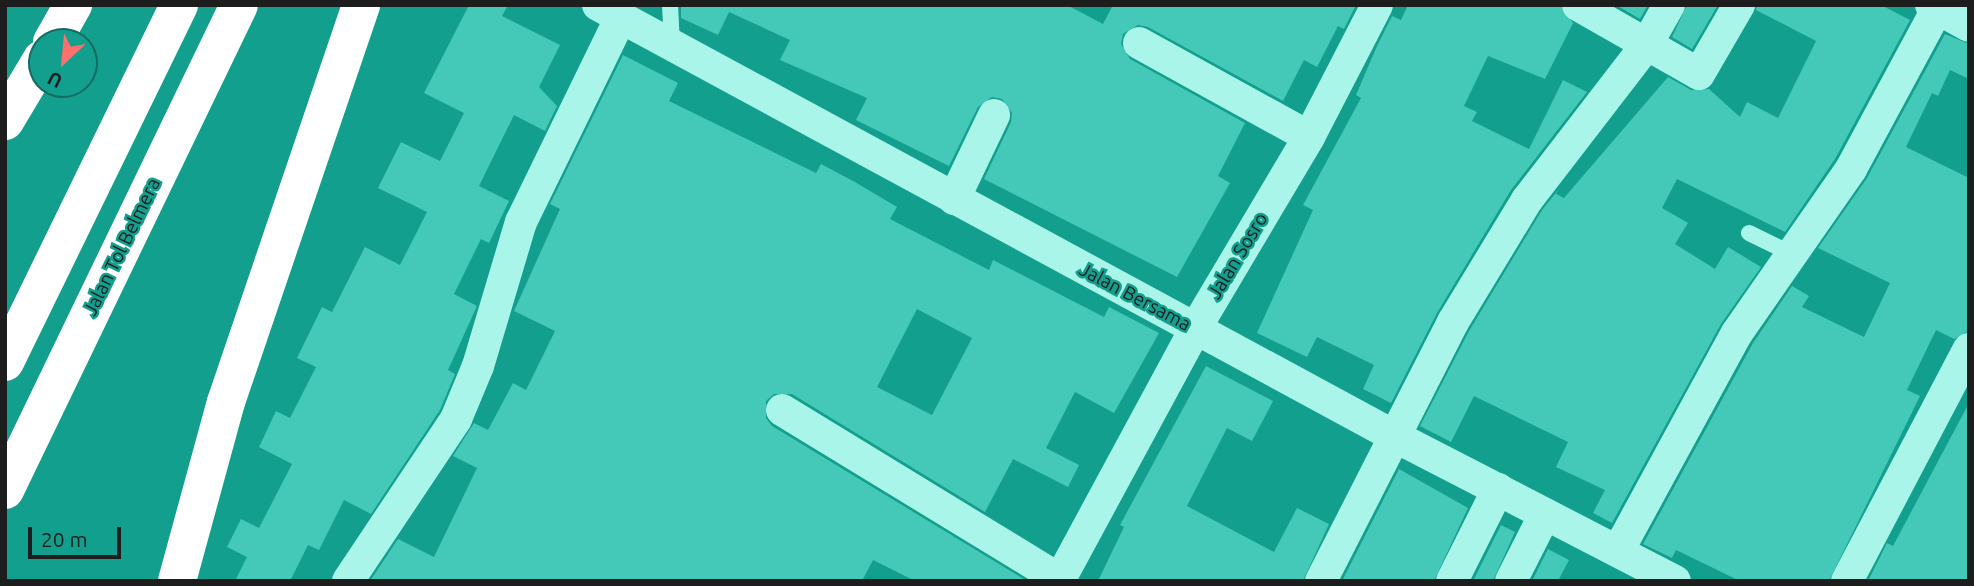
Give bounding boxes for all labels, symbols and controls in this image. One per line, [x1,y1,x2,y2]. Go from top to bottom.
north arrow [28,28,98,98]
text: U [44,67,65,93]
street label: Jalan Tol Belmera [79,174,165,320]
street label: Jalan Sosro [1203,209,1273,303]
street label: Jalan Bersama [1075,258,1195,336]
scale bar [32,512,124,556]
text: 20 m [41,527,88,551]

